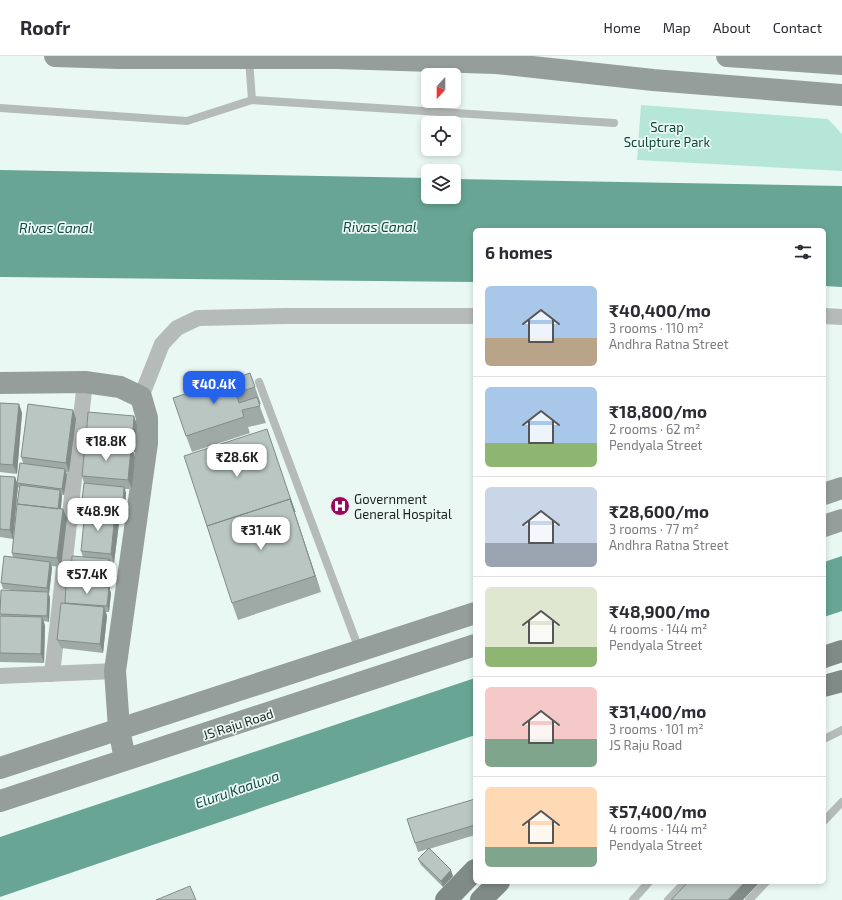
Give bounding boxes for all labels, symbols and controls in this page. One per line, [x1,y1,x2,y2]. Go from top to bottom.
text: Roofr [20,16,70,39]
text: Home [604,19,641,36]
text: Map [663,19,691,36]
text: About [713,19,751,36]
text: Contact [773,19,822,36]
north arrow [421,68,461,108]
map controls [421,68,461,204]
button: locate [421,116,461,156]
park label: Scrap Sculpture Park [624,119,711,150]
button: layers [421,164,461,204]
water label: Rivas Canal [343,218,417,235]
water label: Rivas Canal [19,219,93,236]
icon: filters [792,241,814,263]
text: 6 homes [485,242,553,262]
text: ₹40,400/mo [609,300,711,320]
icon: home [517,302,565,350]
text: 3 rooms · 110 m² [609,320,704,336]
text: Andhra Ratna Street [609,336,729,352]
pin: ₹40.4K [181,371,247,405]
text: ₹40.4K [192,376,236,392]
text: ₹18,800/mo [609,401,707,421]
icon: home [517,403,565,451]
text: 2 rooms · 62 m² [609,421,700,437]
pin: ₹18.8K [73,428,139,462]
text: ₹18.8K [86,433,126,449]
text: Pendyala Street [609,437,703,453]
pin: ₹28.6K [204,444,270,478]
text: ₹28.6K [216,449,258,465]
place label: Government General Hospital [354,491,452,522]
hospital icon: Government General Hospital [329,495,351,517]
pin: ₹48.9K [65,498,131,532]
text: ₹28,600/mo [609,501,709,521]
text: ₹48.9K [76,503,120,519]
icon: home [517,503,565,551]
pin: ₹31.4K [228,517,294,551]
text: 3 rooms · 77 m² [609,521,699,537]
text: ₹31.4K [241,522,281,538]
text: Andhra Ratna Street [609,537,729,553]
pin: ₹57.4K [54,561,120,595]
text: ₹57.4K [67,566,107,582]
text: ₹48,900/mo [609,601,710,621]
icon: home [517,603,565,651]
text: 4 rooms · 144 m² [609,621,707,637]
text: Pendyala Street [609,637,703,653]
text: ₹31,400/mo [609,701,706,721]
icon: home [517,703,565,751]
street label: JS Raju Road [201,705,275,743]
text: 3 rooms · 101 m² [609,721,704,737]
text: JS Raju Road [609,737,682,753]
water label: Eluru Kaaluva [193,767,281,811]
text: ₹57,400/mo [609,801,707,821]
icon: home [517,803,565,851]
text: 4 rooms · 144 m² [609,821,707,837]
text: Pendyala Street [609,837,703,853]

